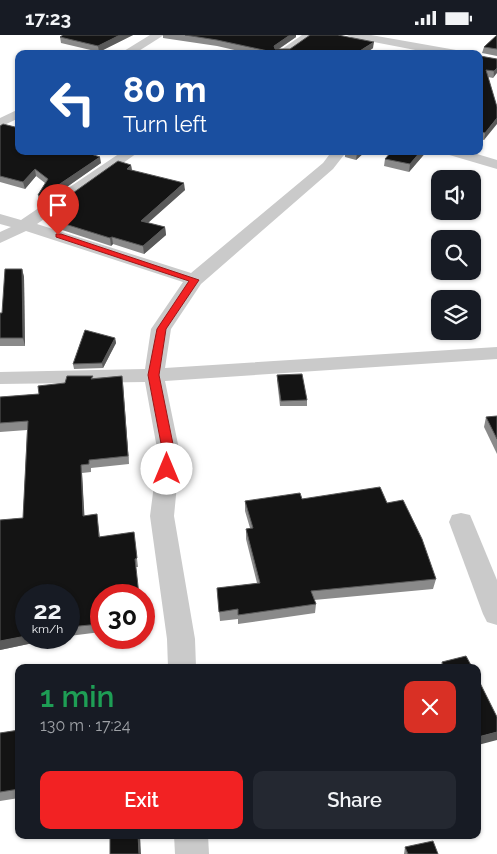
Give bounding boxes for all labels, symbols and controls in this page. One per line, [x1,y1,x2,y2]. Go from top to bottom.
text: 17:23 [25,7,71,29]
text: 80 m [123,69,207,110]
icon: left [40,70,105,135]
text: Turn left [123,111,207,137]
map controls [431,170,481,340]
button: sound [431,170,481,220]
pin [37,184,79,235]
icon: arrive [44,191,72,219]
button: search [431,230,481,280]
button: layers [431,290,481,340]
position arrow [140,442,192,494]
speed limit sign: 30 [90,584,155,649]
text: 22 [33,595,62,625]
text: km/h [32,622,63,636]
text: 1 min [40,679,115,714]
button: close [404,681,456,733]
text: 130 m · 17:24 [40,716,131,735]
button: Exit [40,771,243,829]
button: Share [253,771,456,829]

